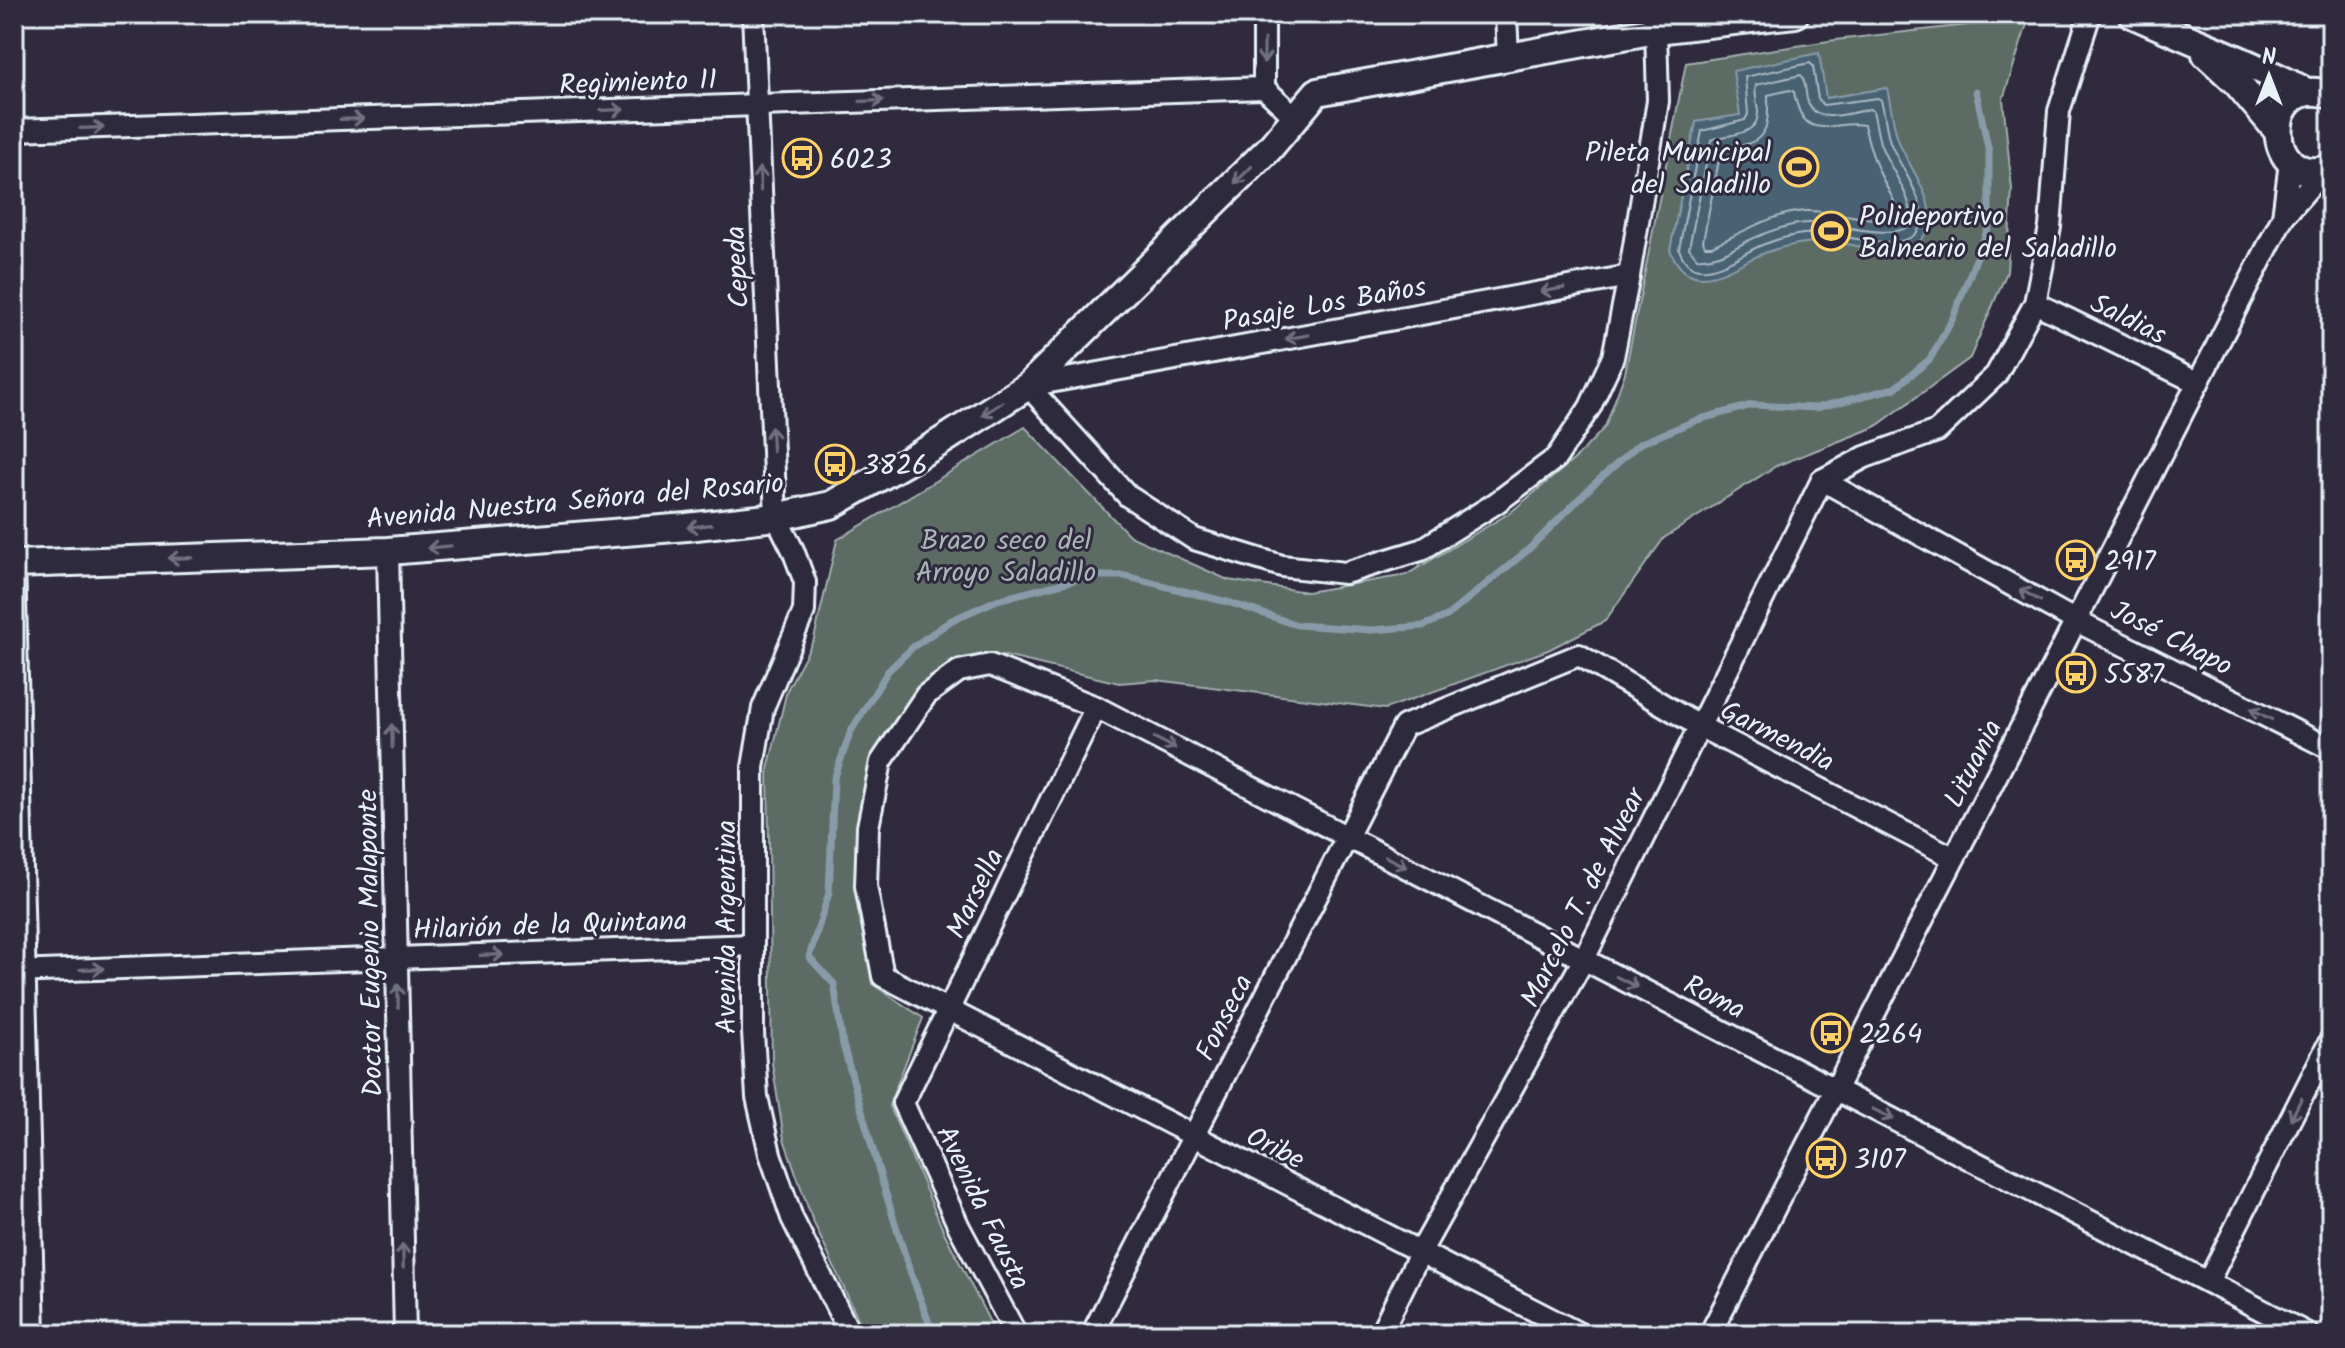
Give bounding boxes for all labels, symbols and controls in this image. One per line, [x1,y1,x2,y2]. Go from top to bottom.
north arrow [2229,36,2309,116]
one-way arrow [1256,37,1272,64]
text: N [2262,41,2276,76]
street label: Regimiento 11 [558,58,718,109]
one-way arrow [858,94,885,109]
one-way arrow [598,103,625,118]
one-way arrow [338,111,365,127]
one-way arrow [78,120,105,135]
place label: Pileta Municipal del Saladillo [1585,131,1771,208]
bus stop icon: 6023 [781,137,823,179]
place label: 6023 [830,138,892,183]
sports icon: Pileta Municipal del Saladillo [1778,146,1820,188]
one-way arrow [1233,165,1253,184]
one-way arrow [752,166,767,193]
place label: Polideportivo Balneario del Saladillo [1859,195,2117,272]
sports icon: Polideportivo Balneario del Saladillo [1810,210,1852,252]
street label: Cepeda [714,225,763,309]
street label: Pasaje Los Baños [1219,265,1430,346]
street label: Saldias [2082,282,2174,358]
one-way arrow [1540,283,1565,298]
one-way arrow [1284,330,1310,345]
one-way arrow [981,402,1004,418]
one-way arrow [765,426,780,453]
bus stop icon: 3826 [814,443,856,485]
place label: 3826 [863,444,928,489]
street label: Avenida Nuestra Señora del Rosario [365,462,786,543]
one-way arrow [686,519,712,534]
park label: Brazo seco del Arroyo Saladillo [916,519,1096,596]
bus stop icon: 2917 [2055,539,2097,581]
one-way arrow [426,540,453,555]
place label: 2917 [2104,540,2157,585]
one-way arrow [167,551,194,566]
one-way arrow [2019,587,2042,603]
street label: José Chapo [2102,589,2240,689]
bus stop icon: 5587 [2055,652,2097,694]
place label: 5587 [2104,653,2165,698]
street label: Garmendia [1712,689,1842,785]
one-way arrow [2250,705,2274,721]
street label: Lituania [1933,712,2016,816]
one-way arrow [384,723,400,750]
one-way arrow [1153,735,1177,751]
street label: Marcelo T. de Alvear [1509,779,1660,1016]
street label: Doctor Eugenio Malaponte [346,788,397,1097]
street label: Avenida Argentina [705,820,750,1034]
street label: Marsella [935,841,1017,947]
one-way arrow [1384,855,1408,871]
street label: Hilarión de la Quintana [412,899,688,954]
one-way arrow [478,947,505,962]
one-way arrow [78,962,105,977]
street label: Roma [1675,964,1753,1033]
street label: Fonseca [1184,967,1266,1070]
one-way arrow [1615,974,1639,990]
one-way arrow [390,983,405,1010]
bus stop icon: 2264 [1810,1012,1852,1054]
place label: 2264 [1859,1013,1923,1058]
one-way arrow [2287,1096,2303,1120]
one-way arrow [1871,1107,1895,1123]
street label: Oribe [1238,1115,1312,1183]
street label: Avenida Fausta [922,1118,1041,1298]
bus stop icon: 3107 [1805,1137,1847,1179]
place label: 3107 [1854,1138,1907,1183]
one-way arrow [396,1243,411,1270]

